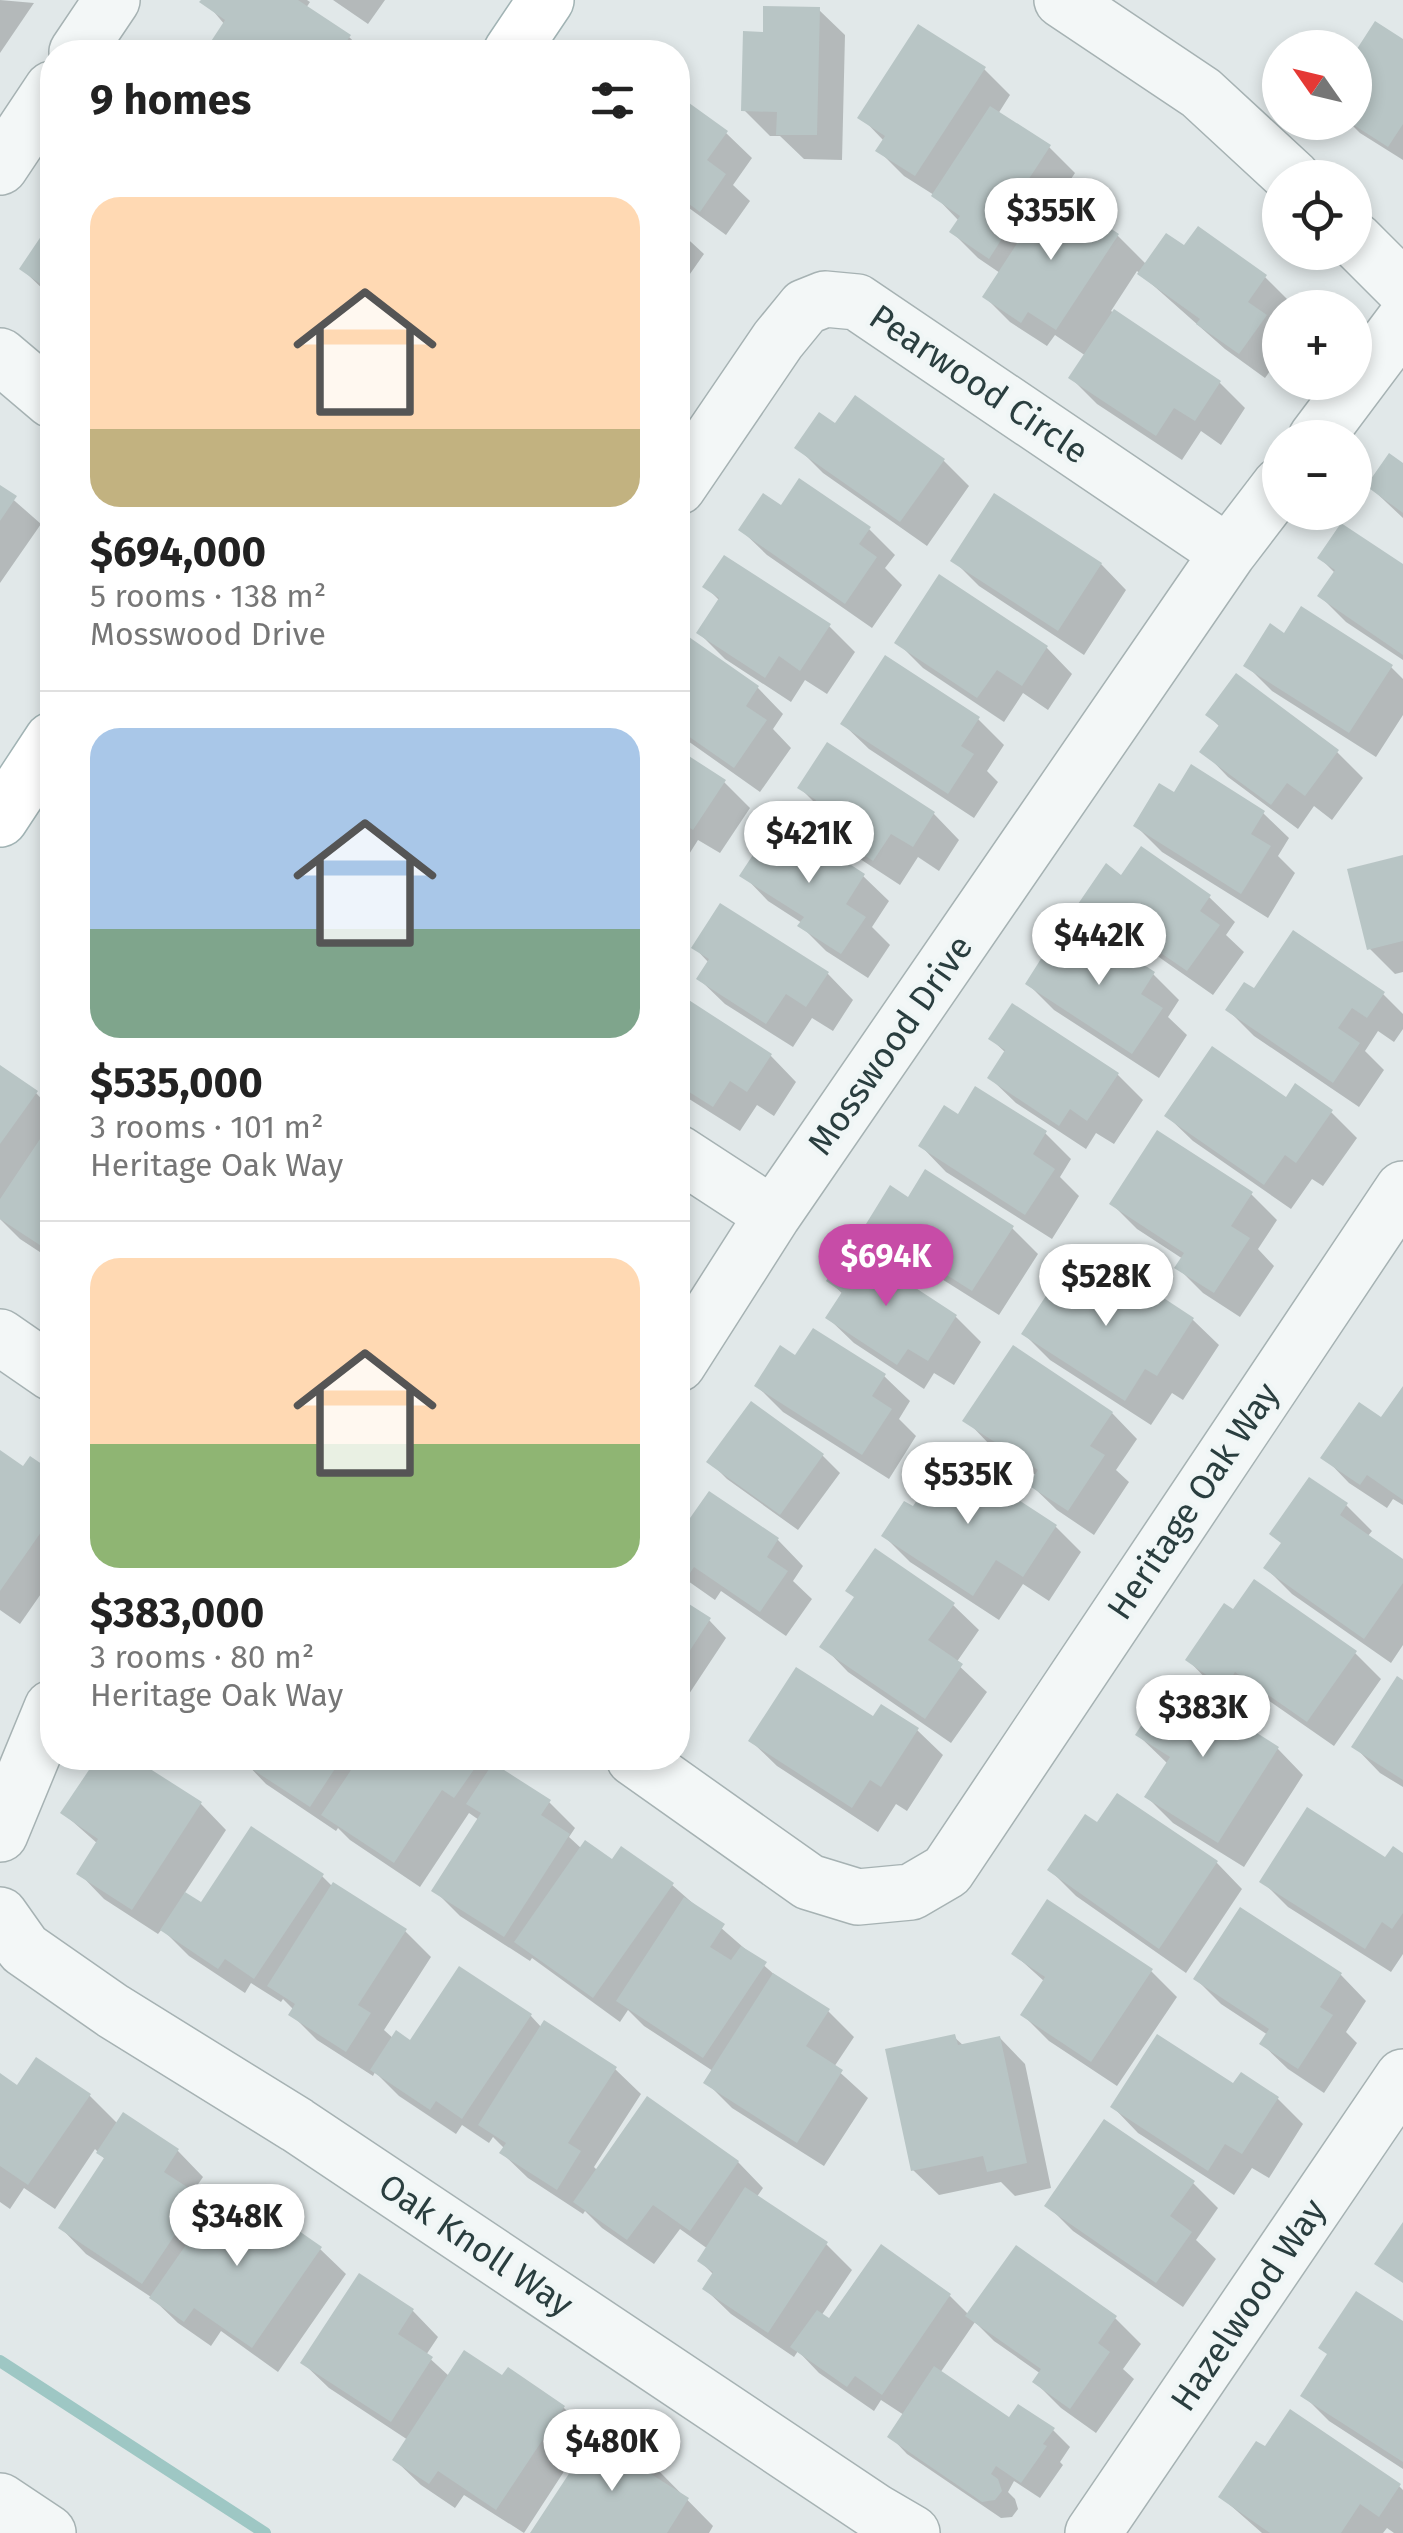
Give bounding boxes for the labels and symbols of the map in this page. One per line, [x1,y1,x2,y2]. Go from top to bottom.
north arrow [1262,30,1372,140]
pin: $355K [981,178,1121,263]
street label: Pearwood Circle [862,295,1096,473]
pin: $421K [739,801,879,886]
pin: $442K [1029,903,1169,988]
street label: Mosswood Drive [799,927,981,1163]
pin: $694K [816,1224,956,1309]
pin: $528K [1036,1244,1176,1329]
street label: Heritage Oak Way [1098,1374,1288,1628]
pin: $535K [898,1442,1038,1527]
pin: $383K [1133,1675,1273,1760]
street label: Oak Knoll Way [371,2165,581,2325]
pin: $348K [167,2184,307,2269]
street label: Hazelwood Way [1162,2191,1334,2419]
pin: $480K [542,2409,682,2494]

